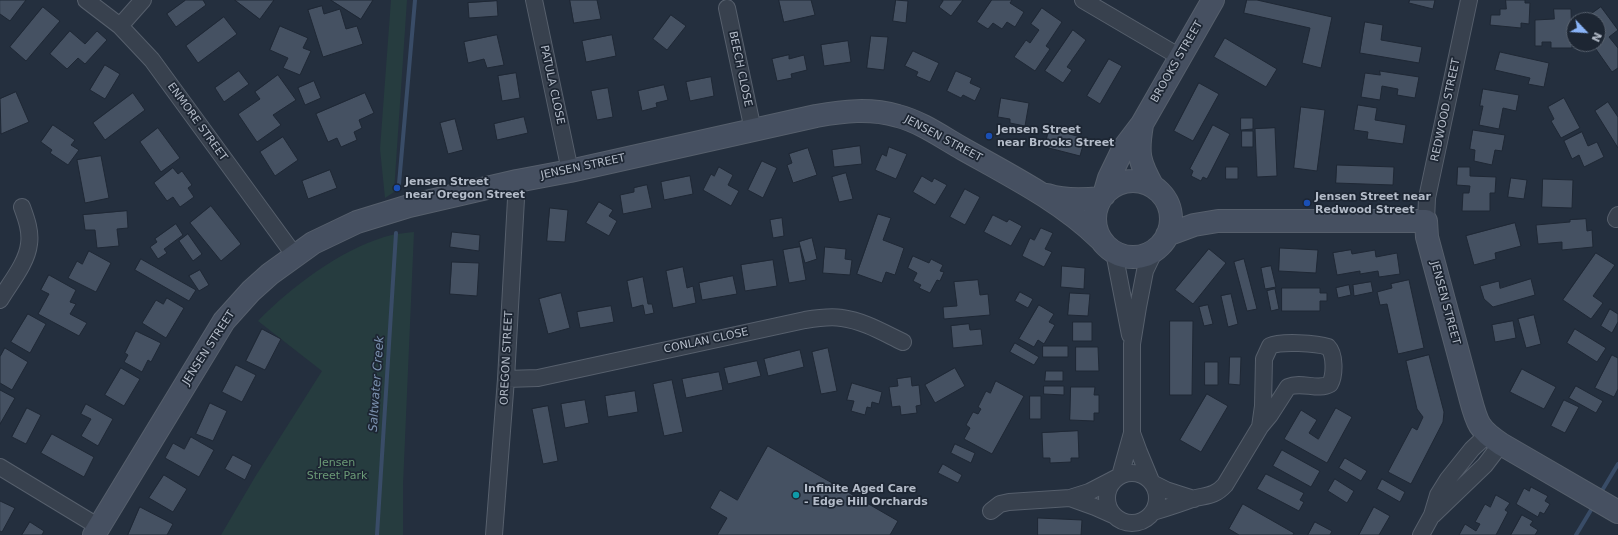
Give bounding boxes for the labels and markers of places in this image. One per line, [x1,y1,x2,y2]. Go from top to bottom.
place label: Jensen Street near Brooks Street [997,123,1114,149]
marker: Jensen Street near Brooks Street [984,131,994,141]
place label: Jensen Street near Oregon Street [405,175,525,201]
marker: Jensen Street near Oregon Street [392,183,402,193]
place label: Jensen Street near Redwood Street [1315,190,1431,216]
marker: Jensen Street near Redwood Street [1302,198,1312,208]
place label: Infinite Aged Care - Edge Hill Orchards [804,482,928,508]
marker: Infinite Aged Care - Edge Hill Orchards [791,490,801,500]

